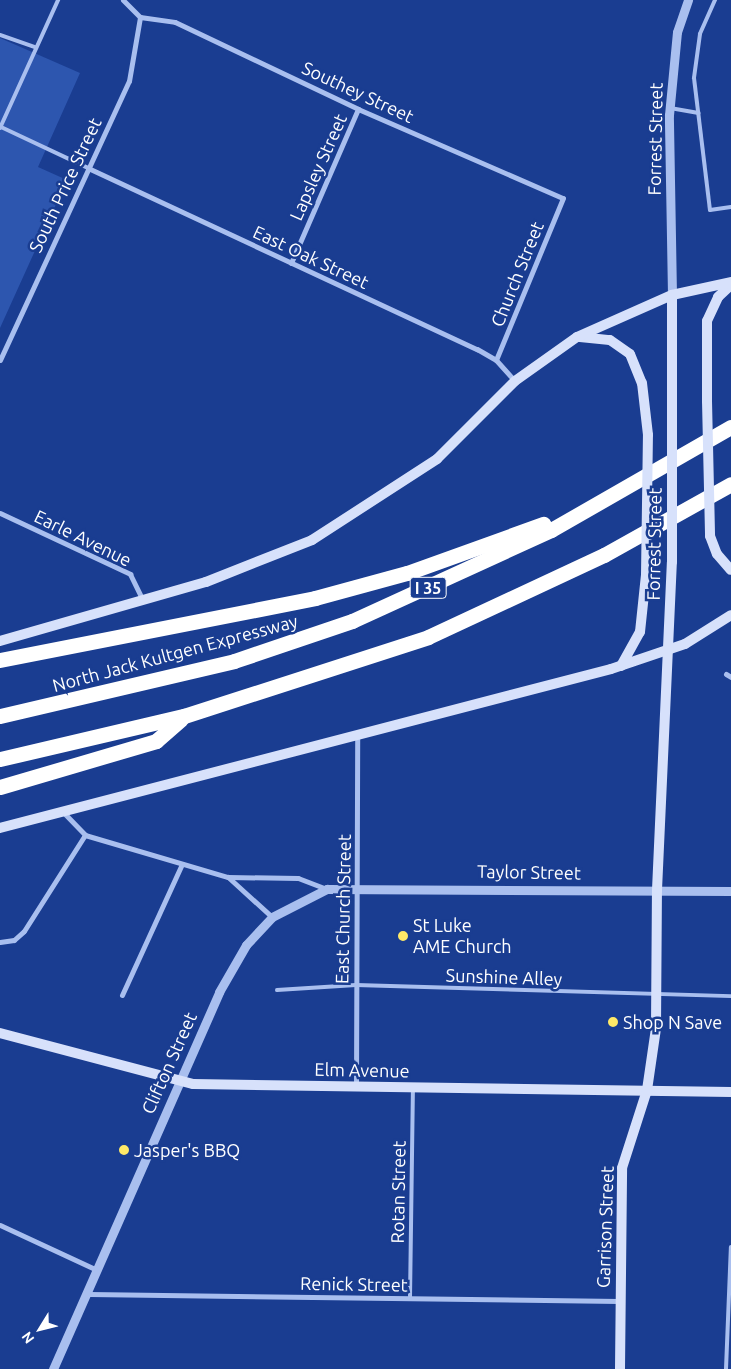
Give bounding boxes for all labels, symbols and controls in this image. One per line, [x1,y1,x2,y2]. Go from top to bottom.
street label: Southey Street [299,57,417,127]
street label: Forrest Street [643,82,667,196]
street label: Lapsley Street [285,110,351,224]
street label: South Price Street [24,114,106,256]
street label: Church Street [486,218,548,330]
street label: East Oak Street [250,221,372,293]
street label: Forrest Street [642,487,666,601]
street label: Earle Avenue [31,505,135,571]
road number: I 35 [409,574,447,602]
street label: North Jack Kultgen Expressway [50,610,300,696]
street label: East Church Street [331,834,355,984]
street label: Taylor Street [477,860,581,884]
place label: St Luke AME Church [413,915,512,958]
marker: St Luke AME Church [397,930,409,942]
street label: Sunshine Alley [445,964,563,990]
street label: Clifton Street [137,1009,201,1117]
place label: Shop N Save [623,1011,722,1033]
marker: Shop N Save [607,1016,619,1028]
street label: Elm Avenue [314,1058,410,1082]
place label: Jasper's BBQ [134,1139,240,1161]
street label: Rotan Street [386,1140,410,1244]
marker: Jasper's BBQ [118,1144,130,1156]
street label: Garrison Street [592,1166,618,1288]
street label: Renick Street [300,1272,408,1296]
north arrow [15,1304,65,1354]
text: N [18,1329,37,1347]

